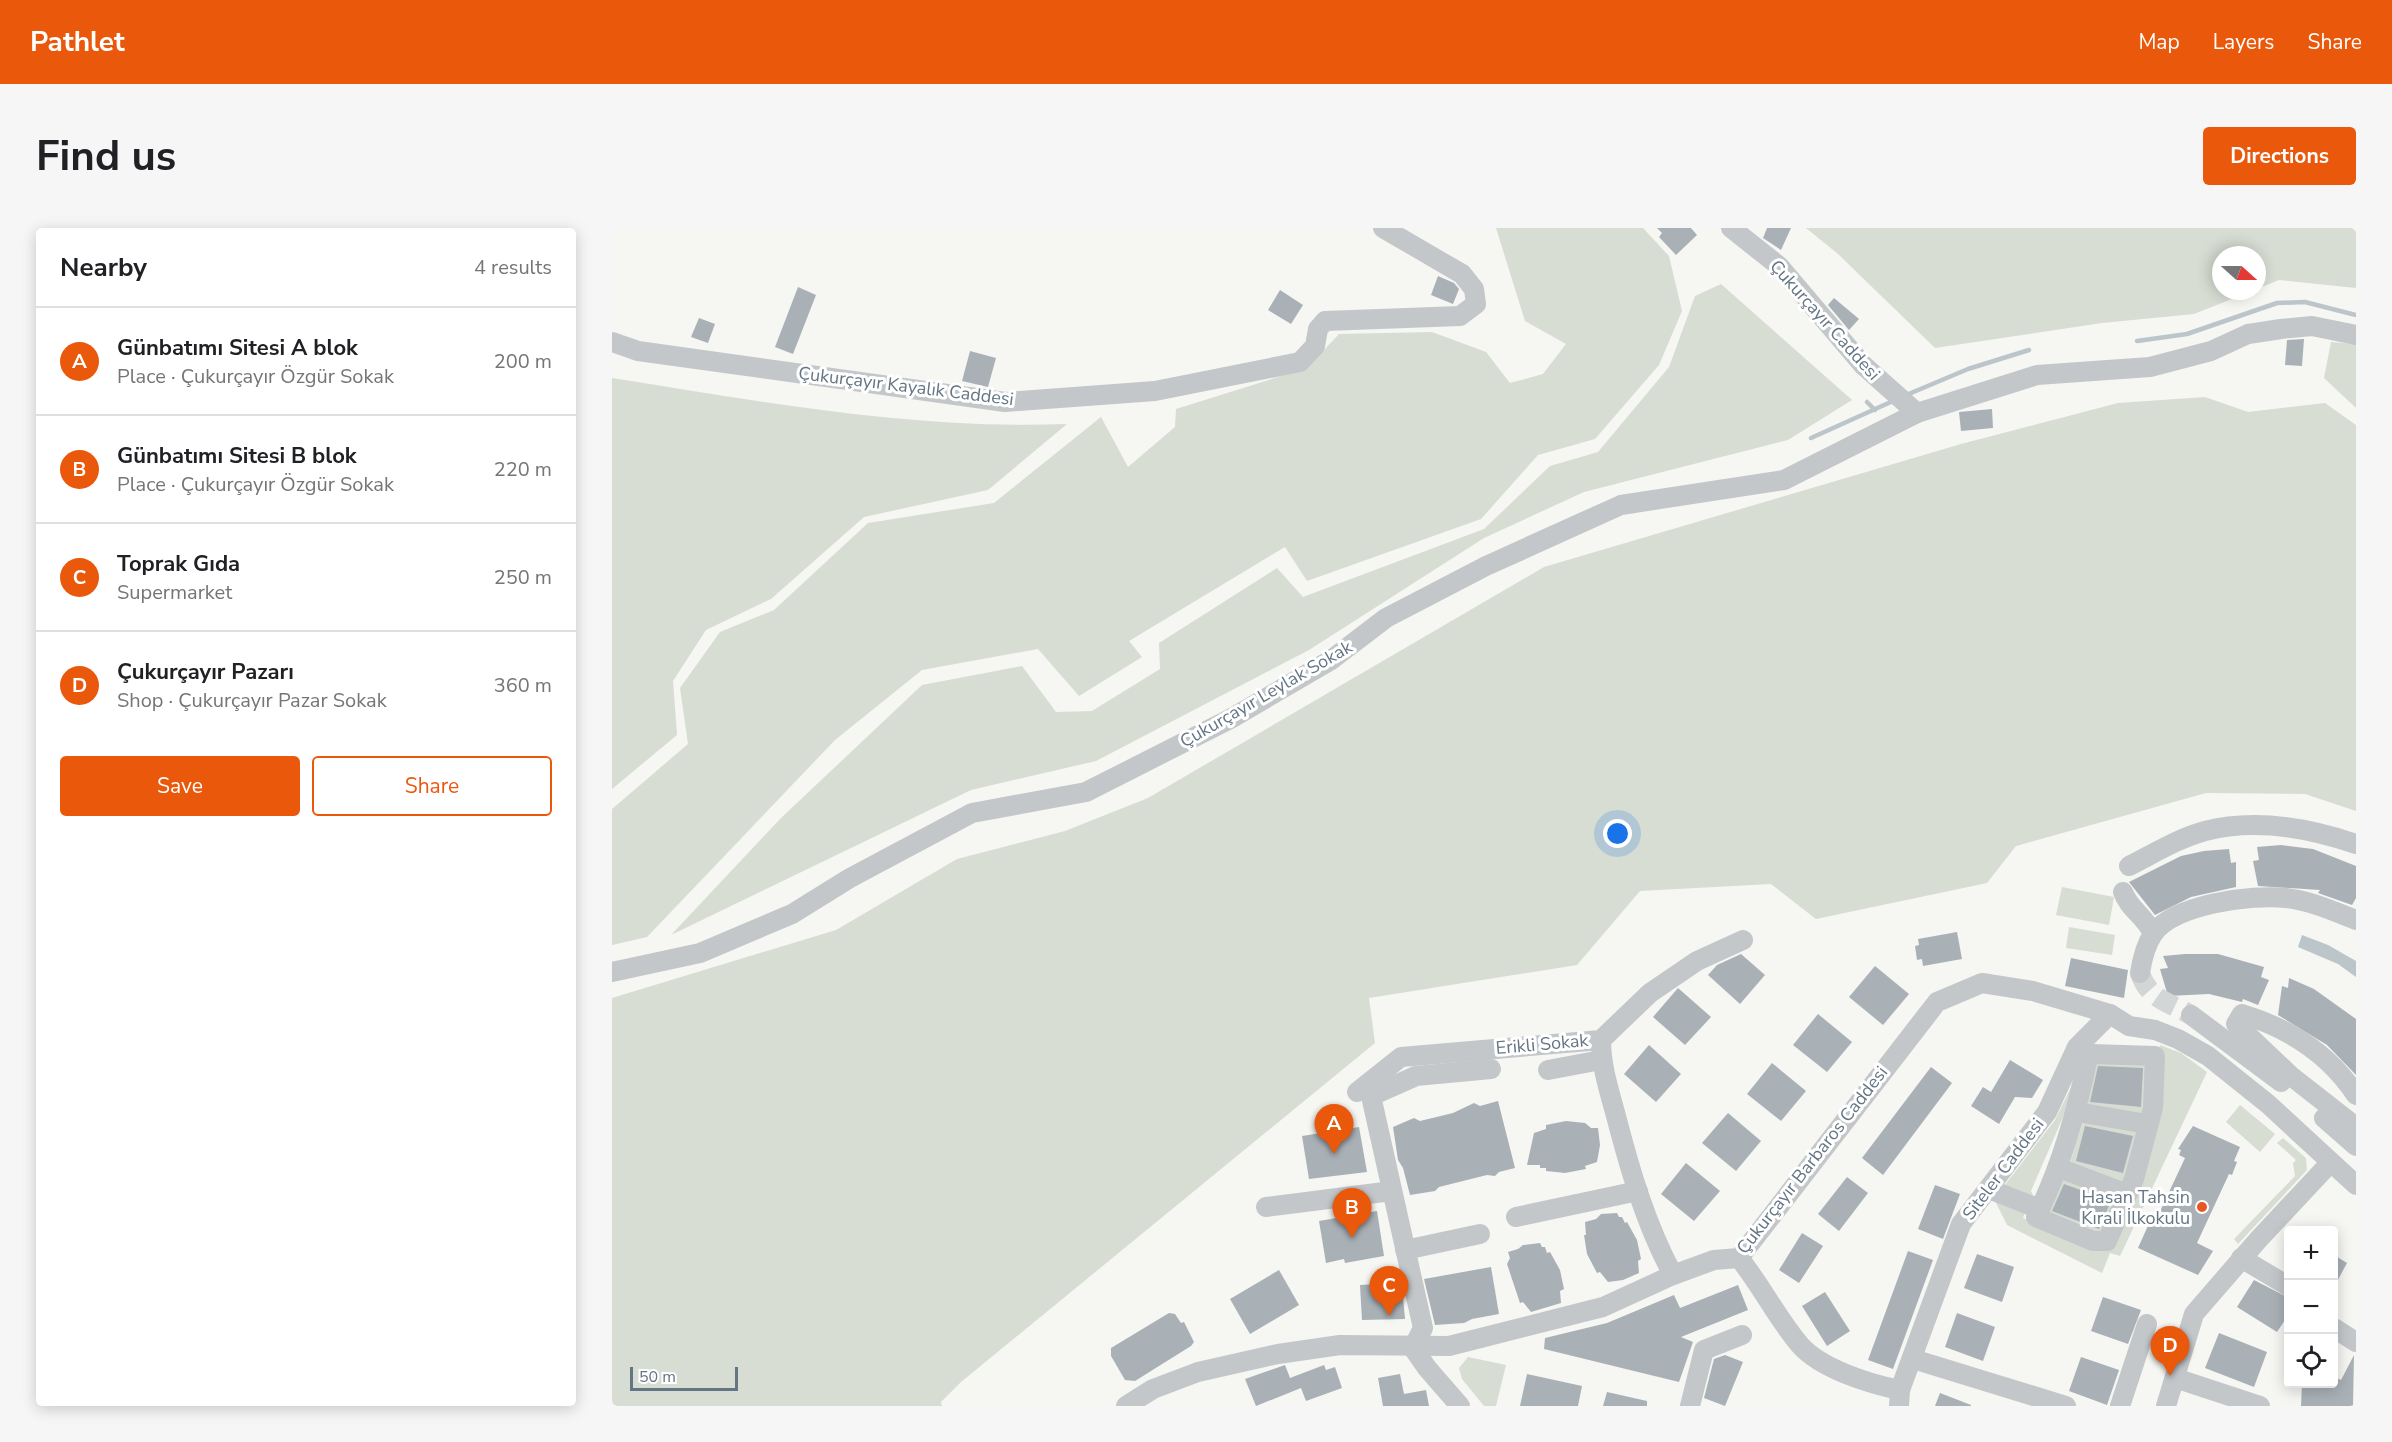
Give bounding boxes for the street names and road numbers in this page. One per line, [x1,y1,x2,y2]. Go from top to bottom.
street label: Çukurçayır Caddesi [1764,255,1886,385]
street label: Çukurçayır Kayalık Caddesi [797,361,1015,411]
street label: Çukurçayır Leylak Sokak [1176,634,1357,753]
street label: Erikli Sokak [1495,1028,1590,1060]
street label: Çukurçayır Barbaros Caddesi [1731,1061,1893,1259]
street label: Siteler Caddesi [1957,1113,2049,1225]

